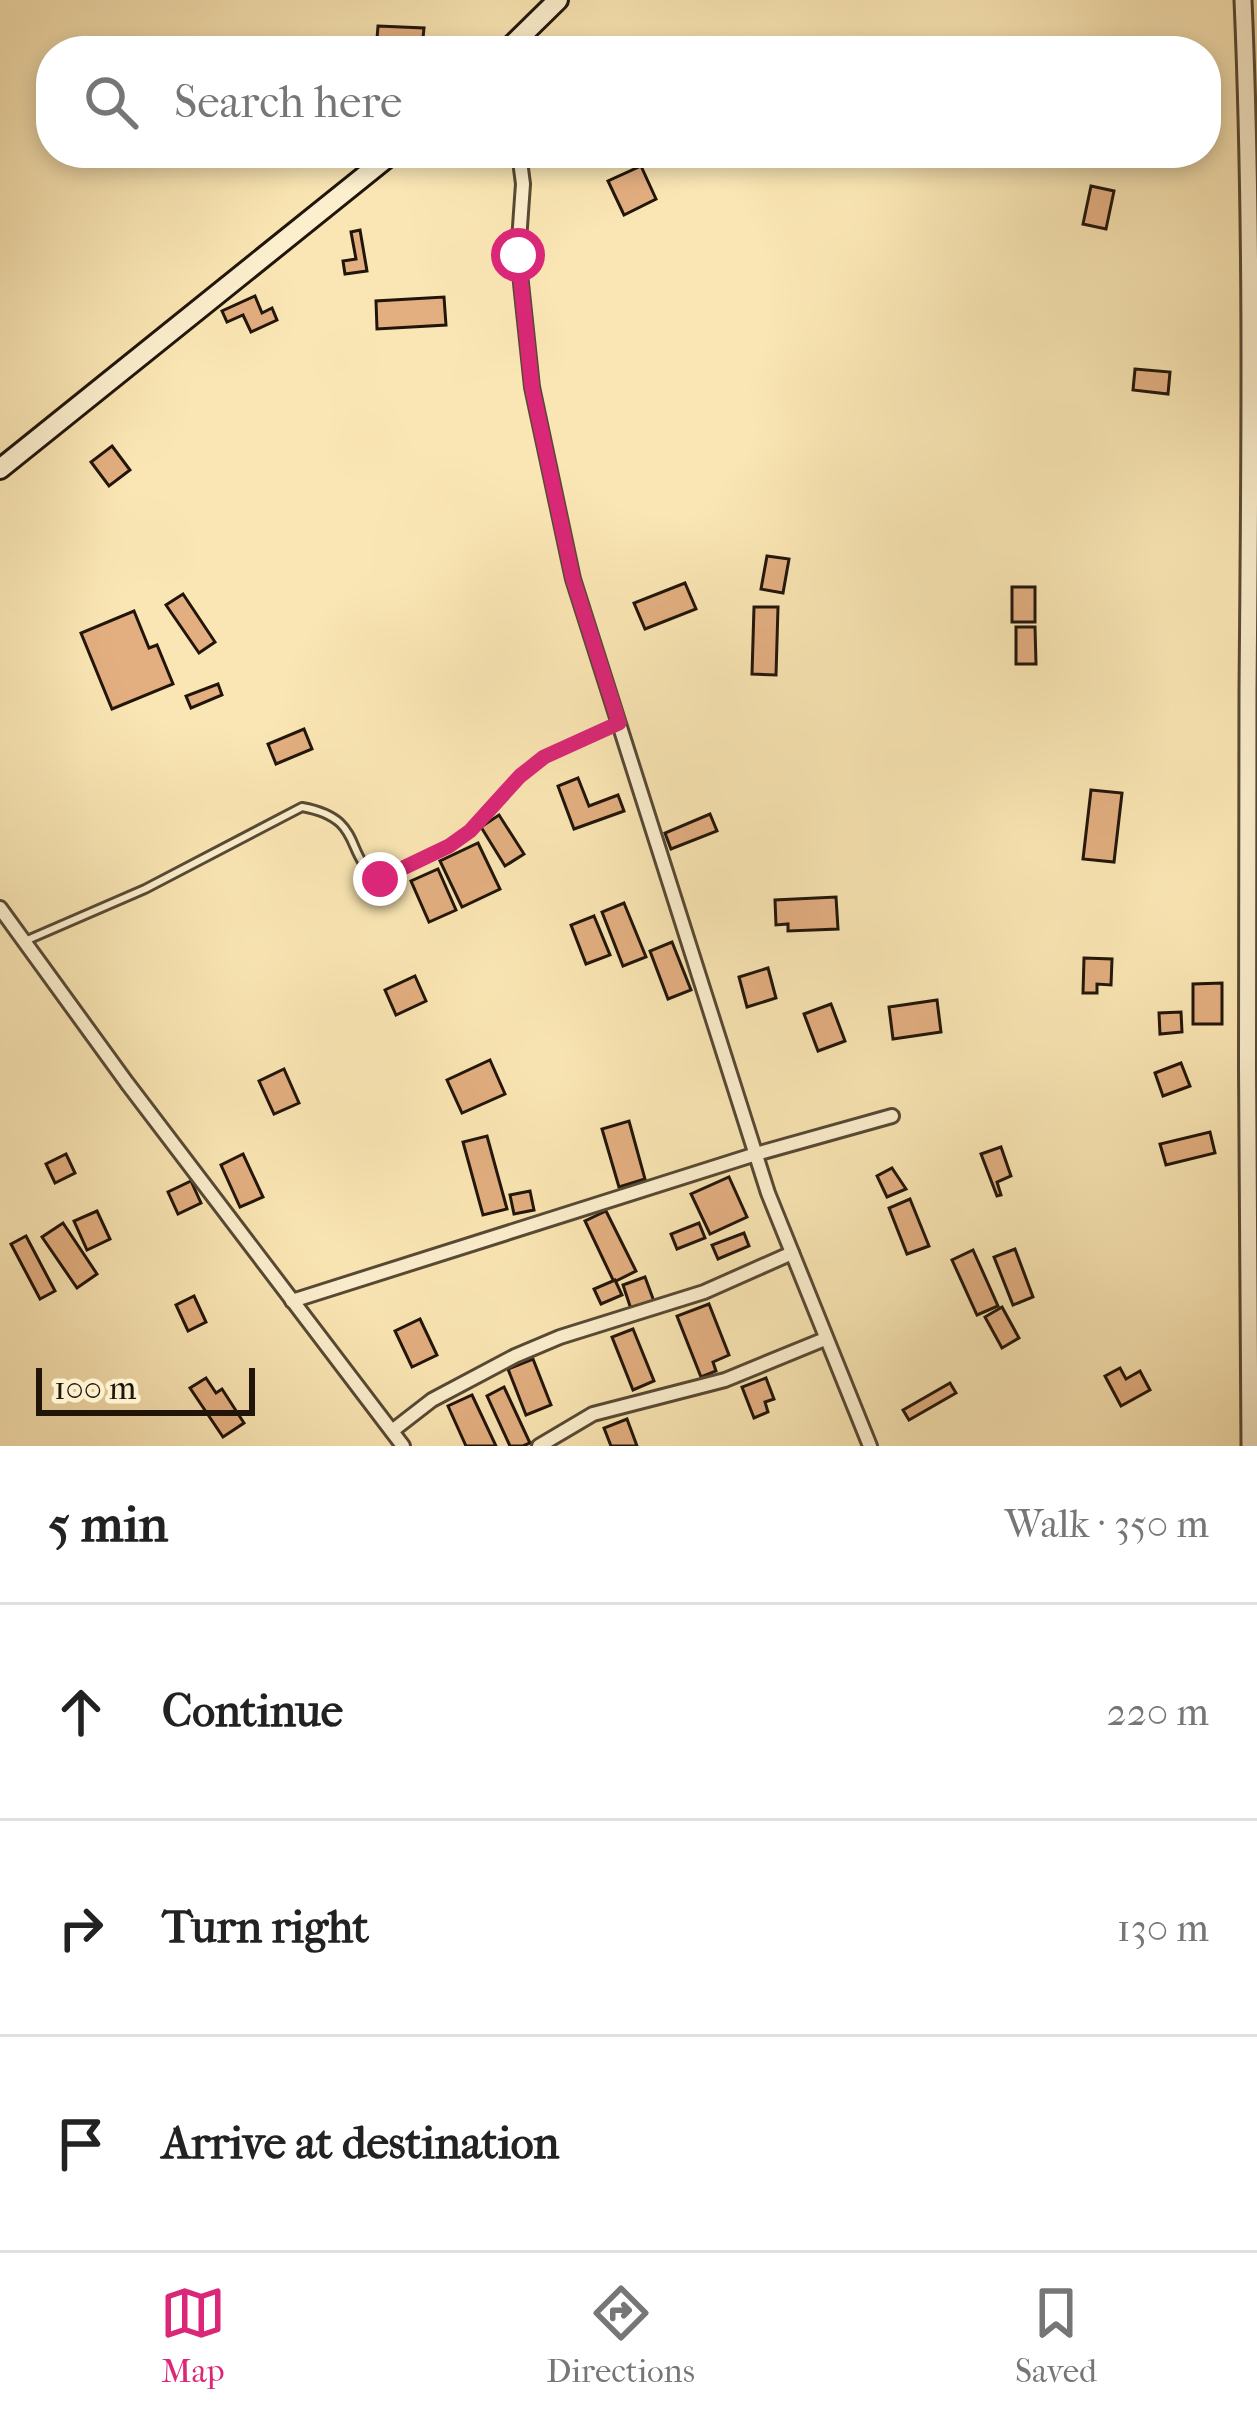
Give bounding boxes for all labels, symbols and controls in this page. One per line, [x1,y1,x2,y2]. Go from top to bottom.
search box [36,36,1221,168]
icon: search [78,69,144,135]
text: Search here [174,76,402,129]
route start [491,228,545,282]
route end [353,852,407,906]
scale bar [36,1362,255,1415]
text: 100 m [54,1369,137,1408]
text: 5 min [48,1494,168,1554]
text: Walk · 350 m [1005,1501,1209,1547]
icon: ahead [48,1679,114,1745]
text: Continue [162,1685,343,1738]
text: 220 m [1107,1689,1209,1735]
icon: right [48,1895,114,1961]
text: Turn right [162,1901,369,1954]
text: 130 m [1117,1905,1209,1951]
icon: arrive [48,2111,114,2177]
text: Arrive at destination [162,2117,559,2170]
tab: Map [160,2280,226,2391]
tab: Directions [546,2280,695,2391]
tab: Saved [1015,2280,1097,2391]

